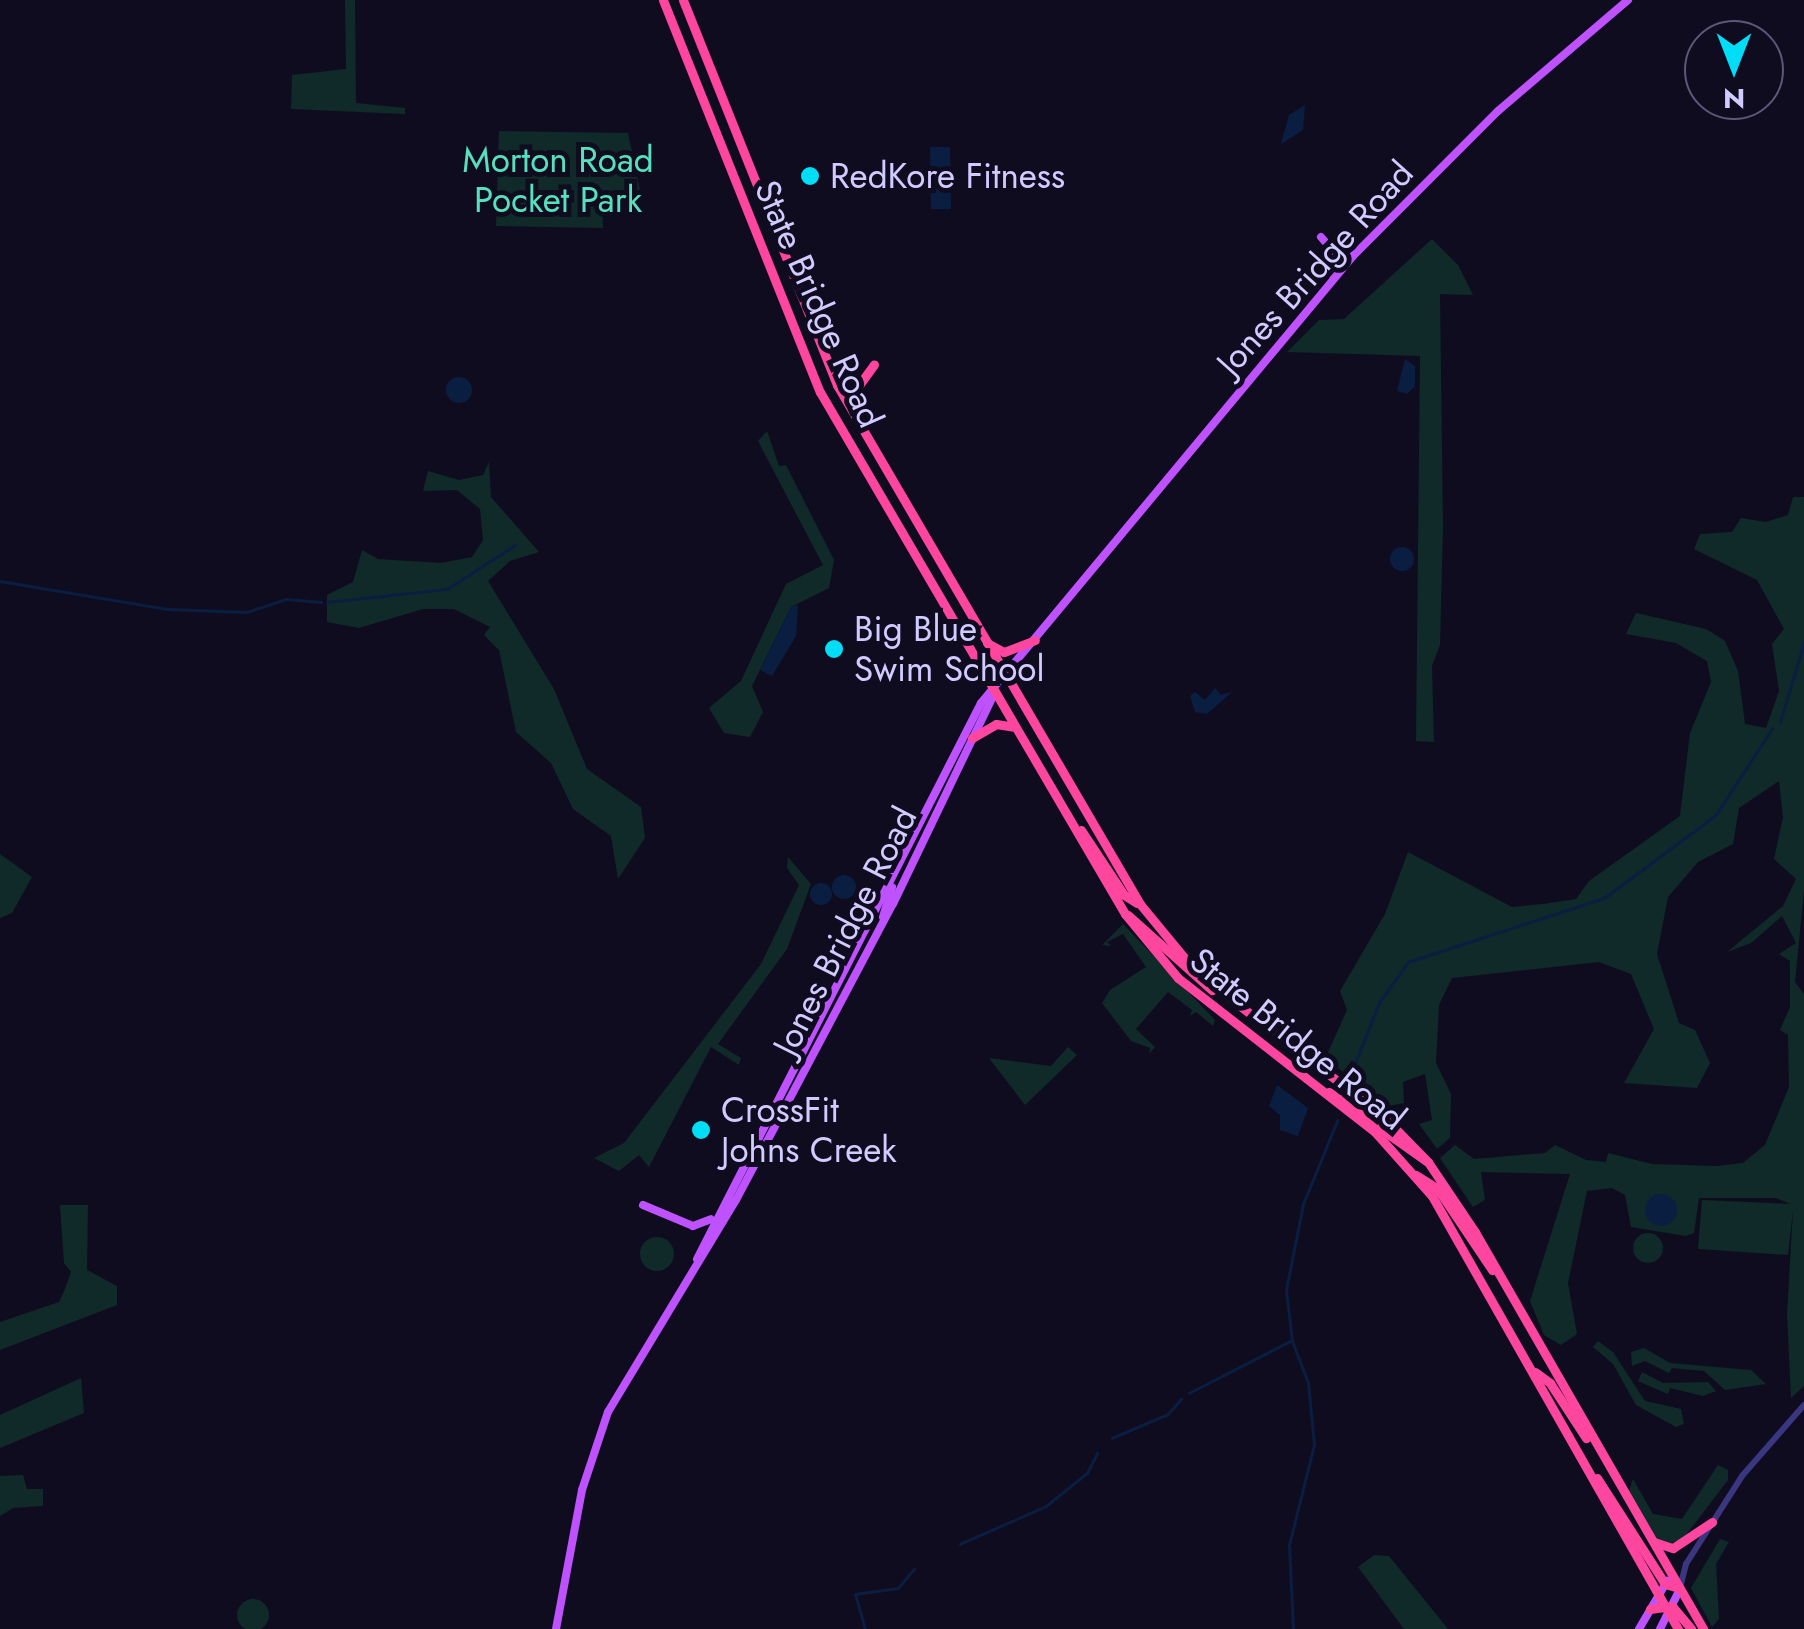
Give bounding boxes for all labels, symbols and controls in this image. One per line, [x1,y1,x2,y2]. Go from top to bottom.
north arrow [1684,20,1784,120]
text: N [1723,78,1745,119]
park label: Morton Road Pocket Park [462,139,654,221]
street label: Jones Bridge Road [1208,152,1422,384]
place label: RedKore Fitness [830,155,1065,197]
marker: RedKore Fitness [799,165,821,187]
street label: State Bridge Road [746,174,892,434]
place label: Big Blue Swim School [854,608,1044,690]
marker: Big Blue Swim School [823,638,845,660]
street label: Jones Bridge Road [764,800,926,1062]
street label: State Bridge Road [1181,939,1415,1139]
place label: CrossFit Johns Creek [721,1089,897,1171]
marker: CrossFit Johns Creek [690,1119,712,1141]

